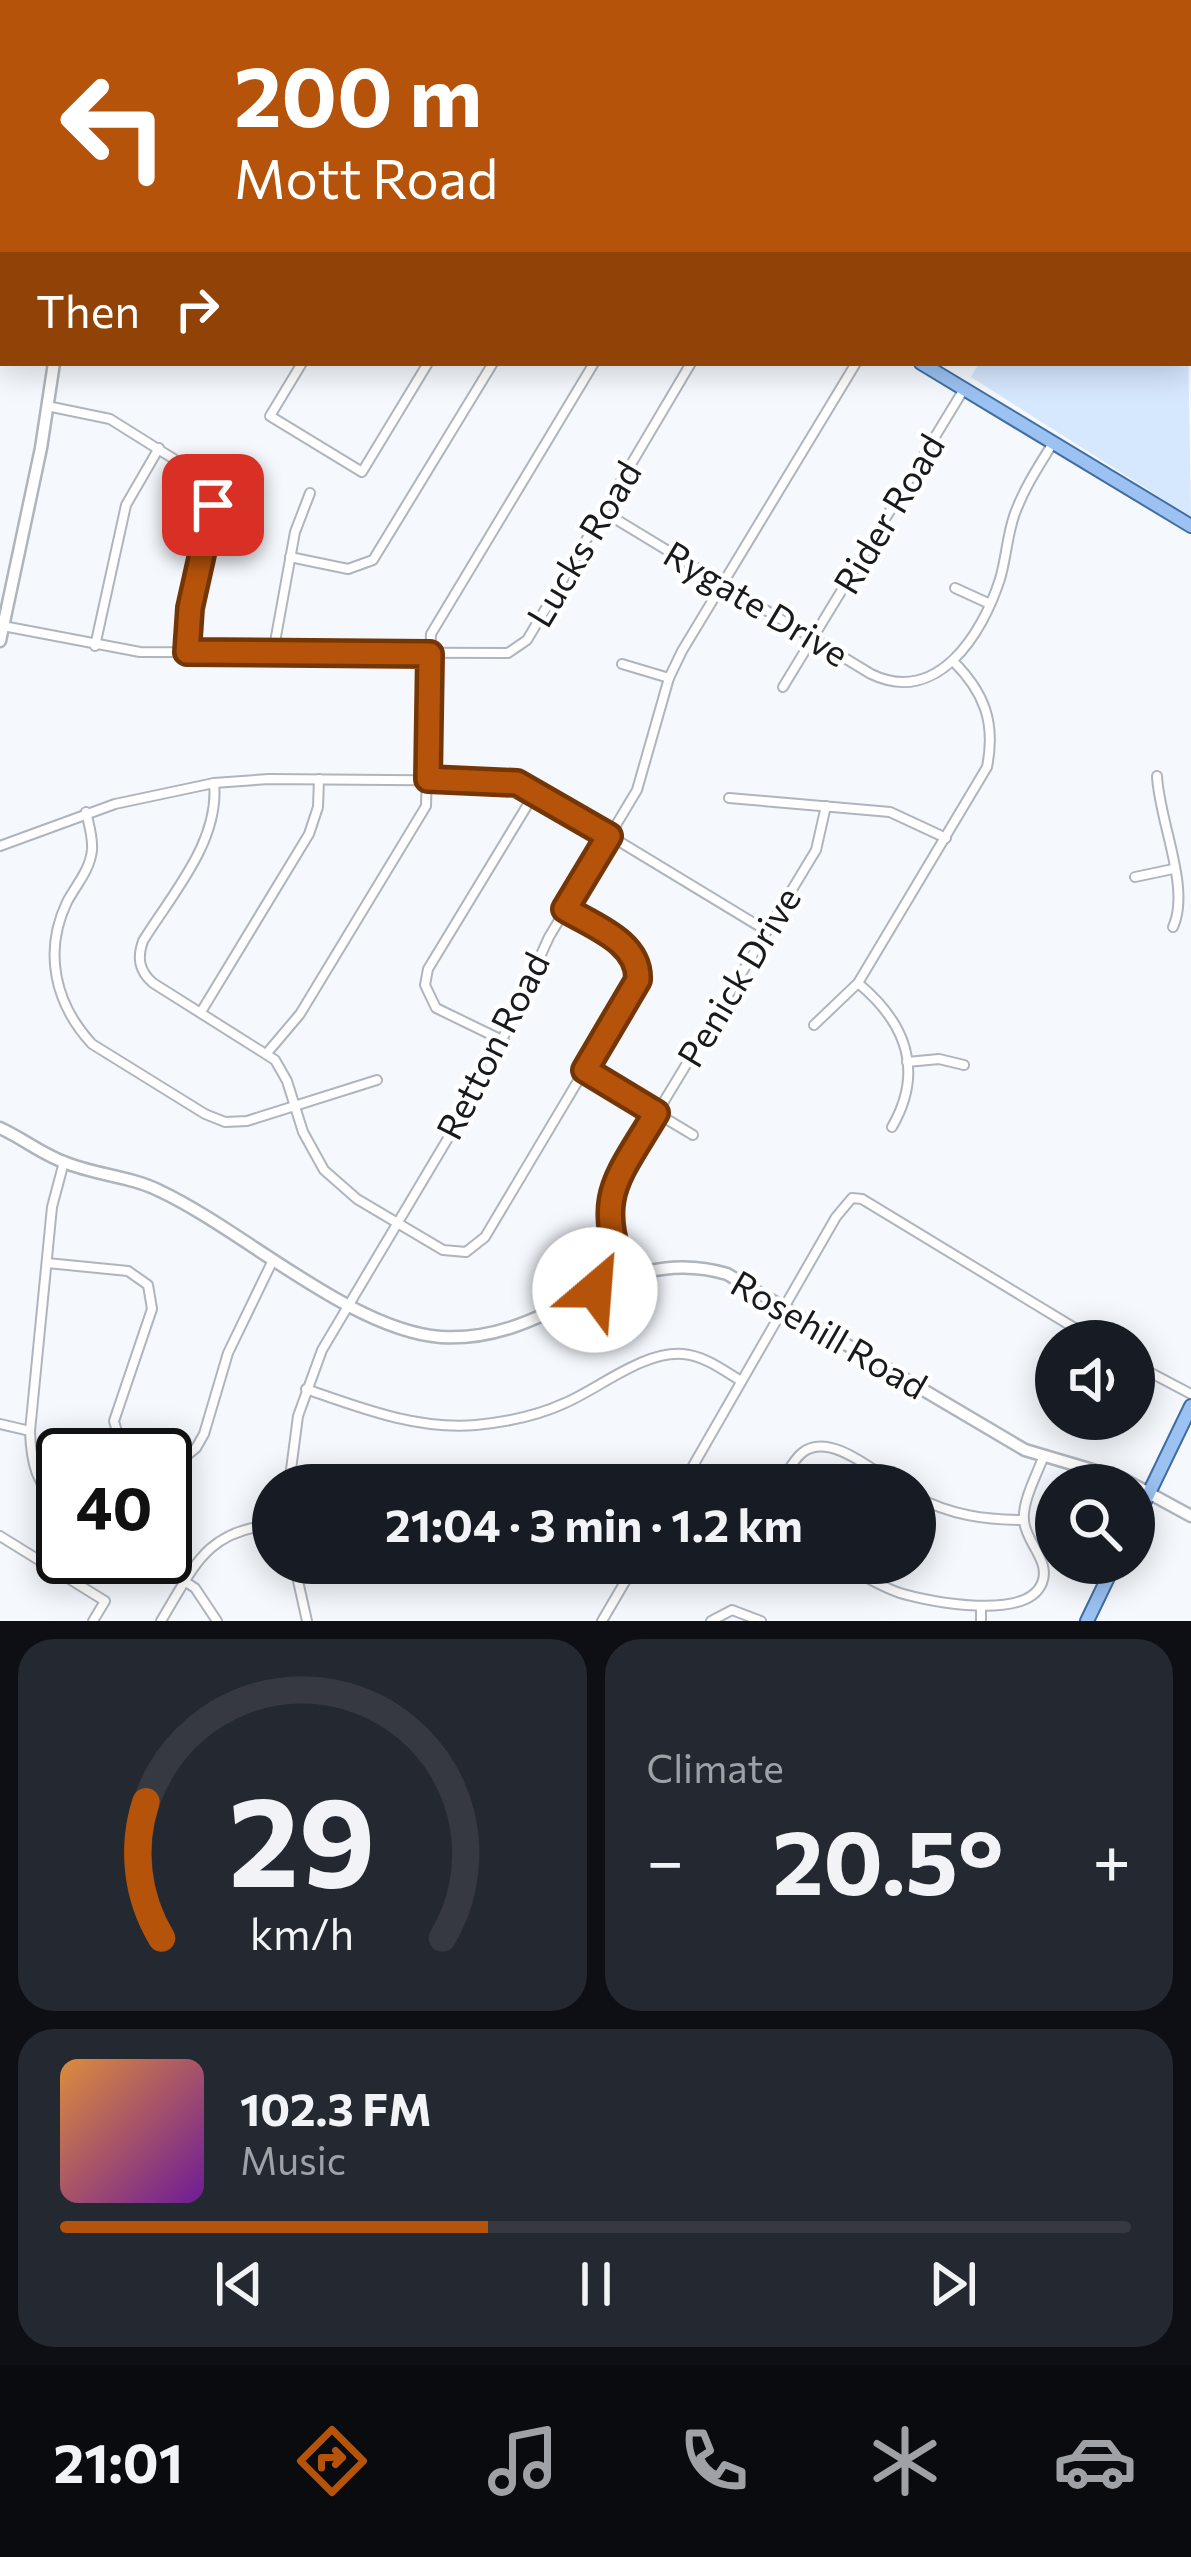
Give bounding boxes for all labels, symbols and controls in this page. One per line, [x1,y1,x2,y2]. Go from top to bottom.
text: 200 m [234,42,482,144]
icon: left [36,48,192,204]
text: Mott Road [234,144,498,210]
icon: right [164,276,230,342]
text: Then [36,282,140,337]
street label: Rider Road [822,425,952,601]
street label: Lucks Road [516,452,649,634]
pin [162,454,264,556]
icon: arrive [180,472,246,538]
street label: Rygate Drive [657,530,857,675]
street label: Penick Drive [666,878,808,1074]
street label: Retton Road [425,944,557,1146]
position arrow [532,1227,658,1353]
street label: Rosehill Road [724,1260,936,1407]
map controls [1035,1320,1155,1584]
button: sound [1035,1320,1155,1440]
speed limit sign: 40 [36,1428,192,1584]
button: search [1035,1464,1155,1584]
text: 21:04 · 3 min · 1.2 km [385,1496,803,1551]
text: Climate [647,1743,784,1791]
text: 29 [229,1760,376,1913]
text: 20.5° [773,1803,1004,1914]
text: − [647,1818,684,1899]
text: + [1092,1818,1131,1899]
text: km/h [250,1906,354,1959]
text: 102.3 FM [240,2080,432,2135]
text: Music [240,2135,346,2183]
icon: previous [206,2251,272,2317]
icon: pause [563,2251,629,2317]
icon: next [920,2251,986,2317]
icon: directions [290,2419,374,2503]
icon: music [481,2419,565,2503]
icon: phone [672,2419,756,2503]
icon: climate [863,2419,947,2503]
icon: car [1053,2419,1137,2503]
text: 21:01 [53,2428,183,2494]

